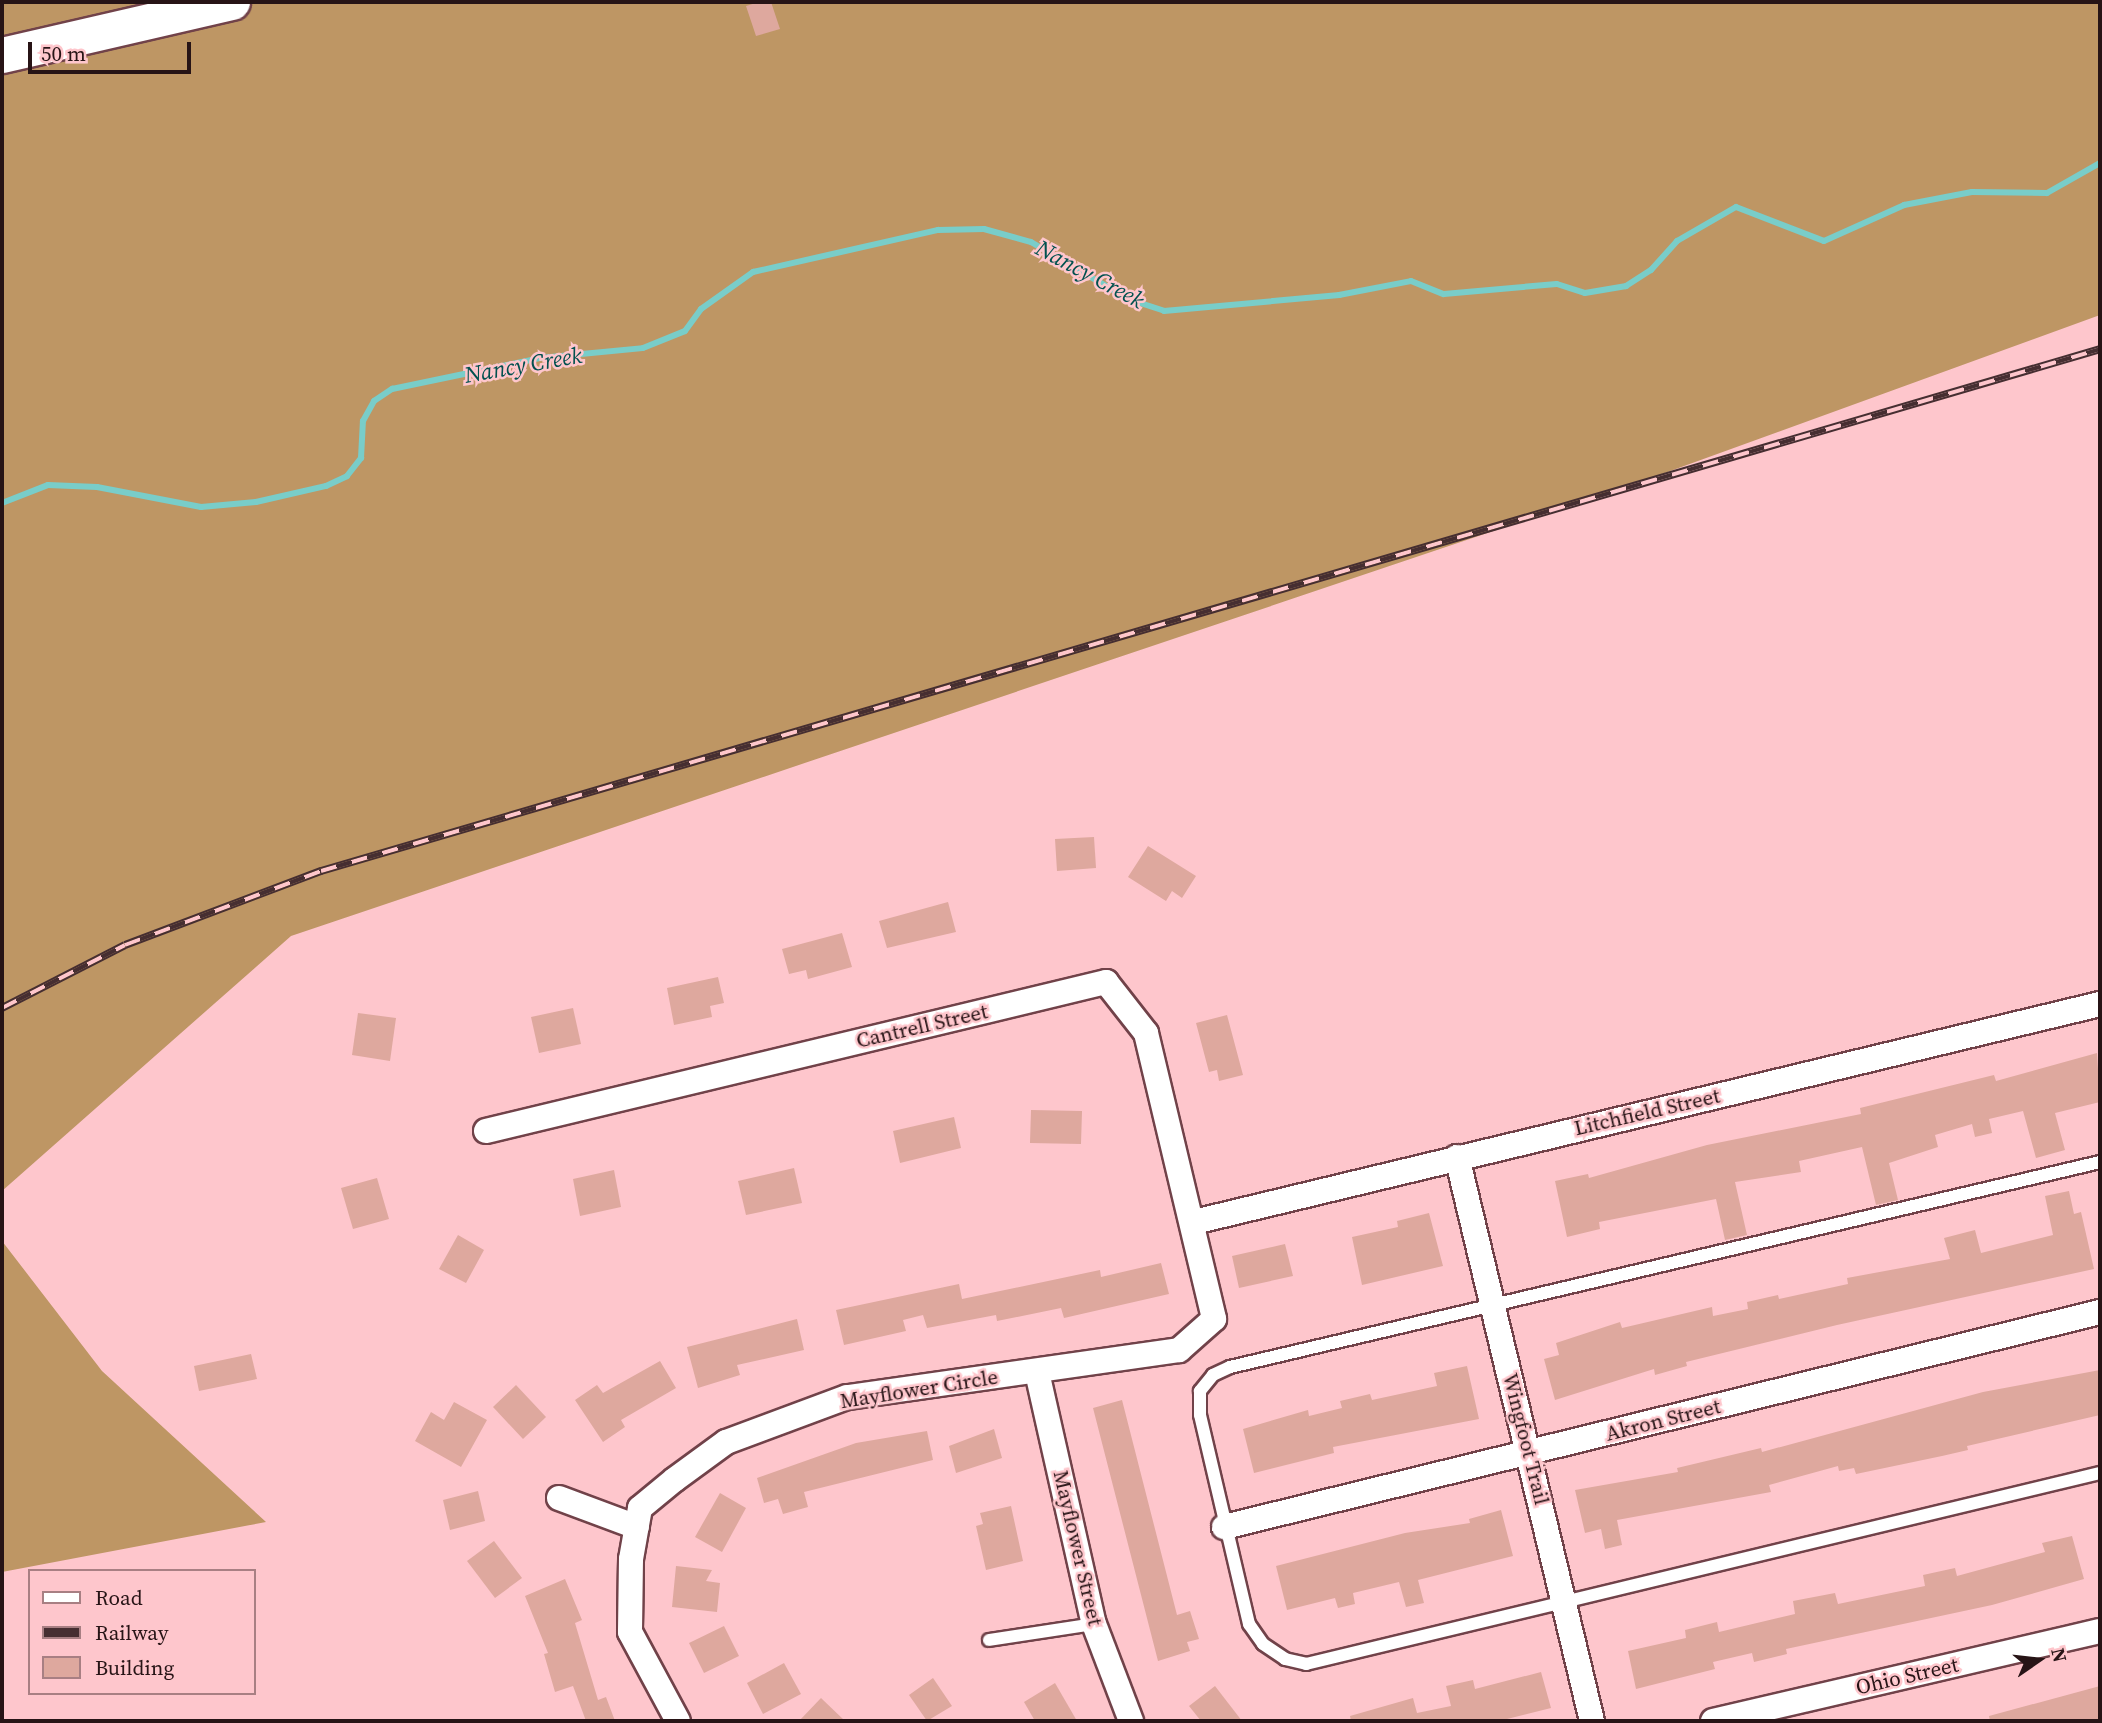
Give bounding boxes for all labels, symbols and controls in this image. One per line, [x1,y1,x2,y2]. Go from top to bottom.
scale bar [32,28,194,72]
text: 50 m [41,39,86,68]
water label: Nancy Creek [1031,234,1149,314]
water label: Nancy Creek [462,341,584,389]
street label: Cantrell Street [854,999,990,1053]
street label: Litchfield Street [1572,1083,1722,1141]
street label: Mayflower Circle [838,1364,1000,1414]
street label: Wingfoot Trail [1497,1370,1555,1508]
street label: Akron Street [1603,1394,1723,1446]
street label: Mayflower Street [1048,1468,1108,1628]
legend [28,1569,256,1695]
text: Road [95,1583,143,1612]
text: Railway [95,1618,169,1647]
north arrow [2004,1625,2074,1695]
text: N [2045,1645,2074,1665]
street label: Ohio Street [1853,1652,1961,1700]
text: Building [95,1653,174,1682]

